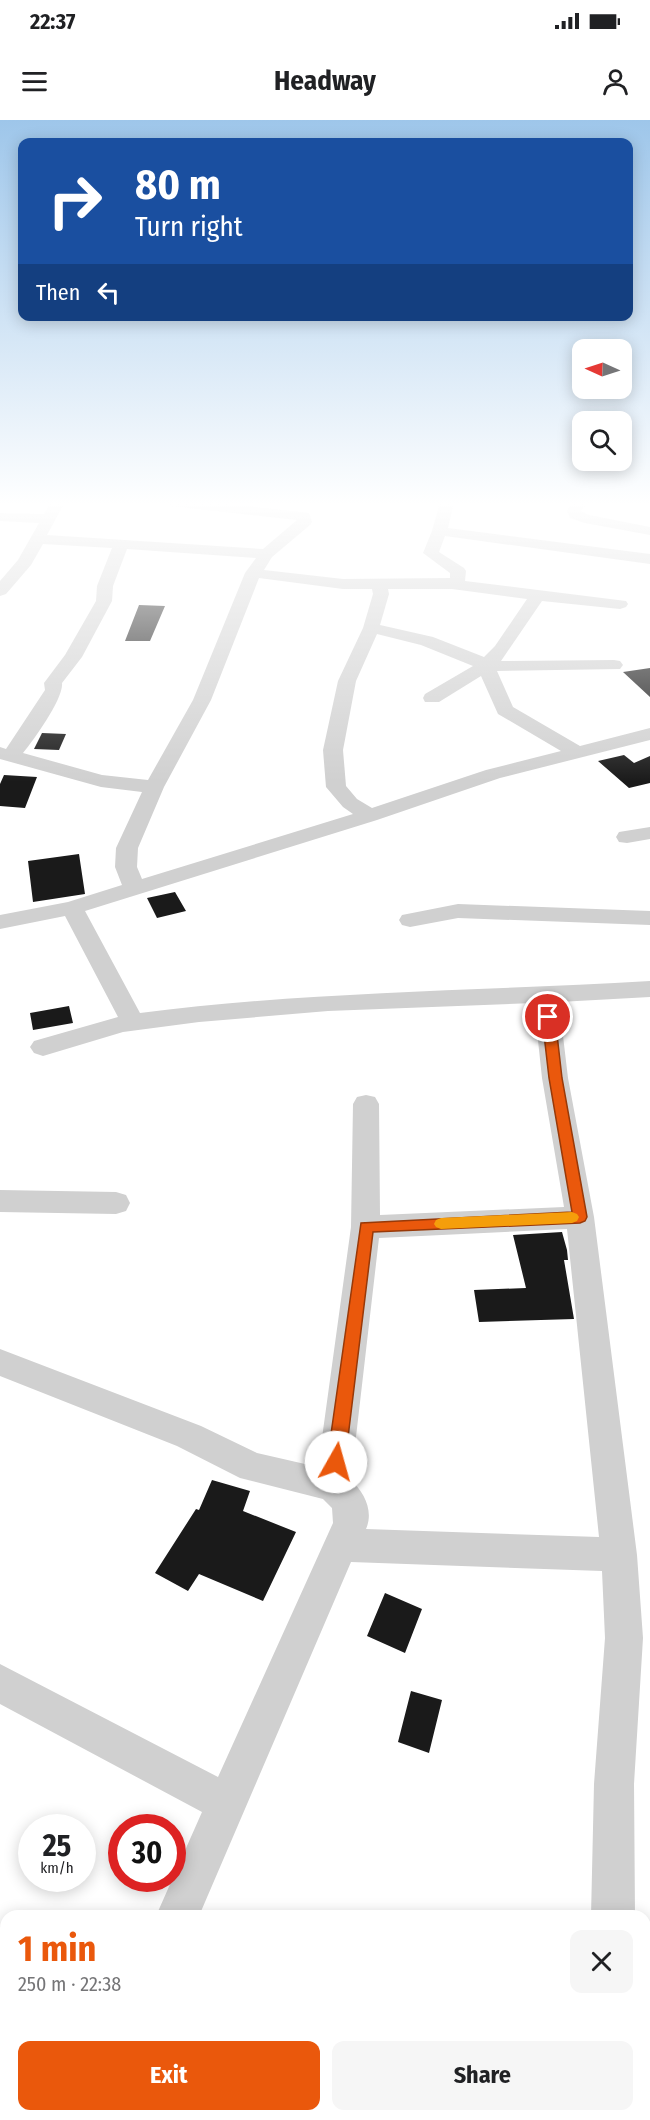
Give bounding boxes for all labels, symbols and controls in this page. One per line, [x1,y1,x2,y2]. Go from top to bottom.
text: 22:37 [30,8,75,35]
icon: menu [18,65,51,98]
text: Headway [274,65,376,97]
icon: person [599,65,632,98]
text: 80 m [135,160,221,210]
icon: right [36,162,114,240]
text: Turn right [135,211,243,243]
icon: left [92,276,125,309]
text: Then [36,279,80,306]
north arrow [572,339,632,399]
map controls [572,339,632,471]
button: search [572,411,632,471]
pin [522,991,573,1042]
icon: arrive [531,1000,564,1033]
position arrow [304,1430,368,1494]
speed limit sign: 30 [108,1814,186,1892]
text: 25 [43,1828,71,1864]
text: km/h [40,1859,74,1877]
text: 1 min [18,1927,96,1971]
button: close [570,1930,633,1993]
text: 250 m · 22:38 [18,1972,121,1996]
button: Exit [18,2041,320,2110]
button: Share [332,2041,633,2110]

